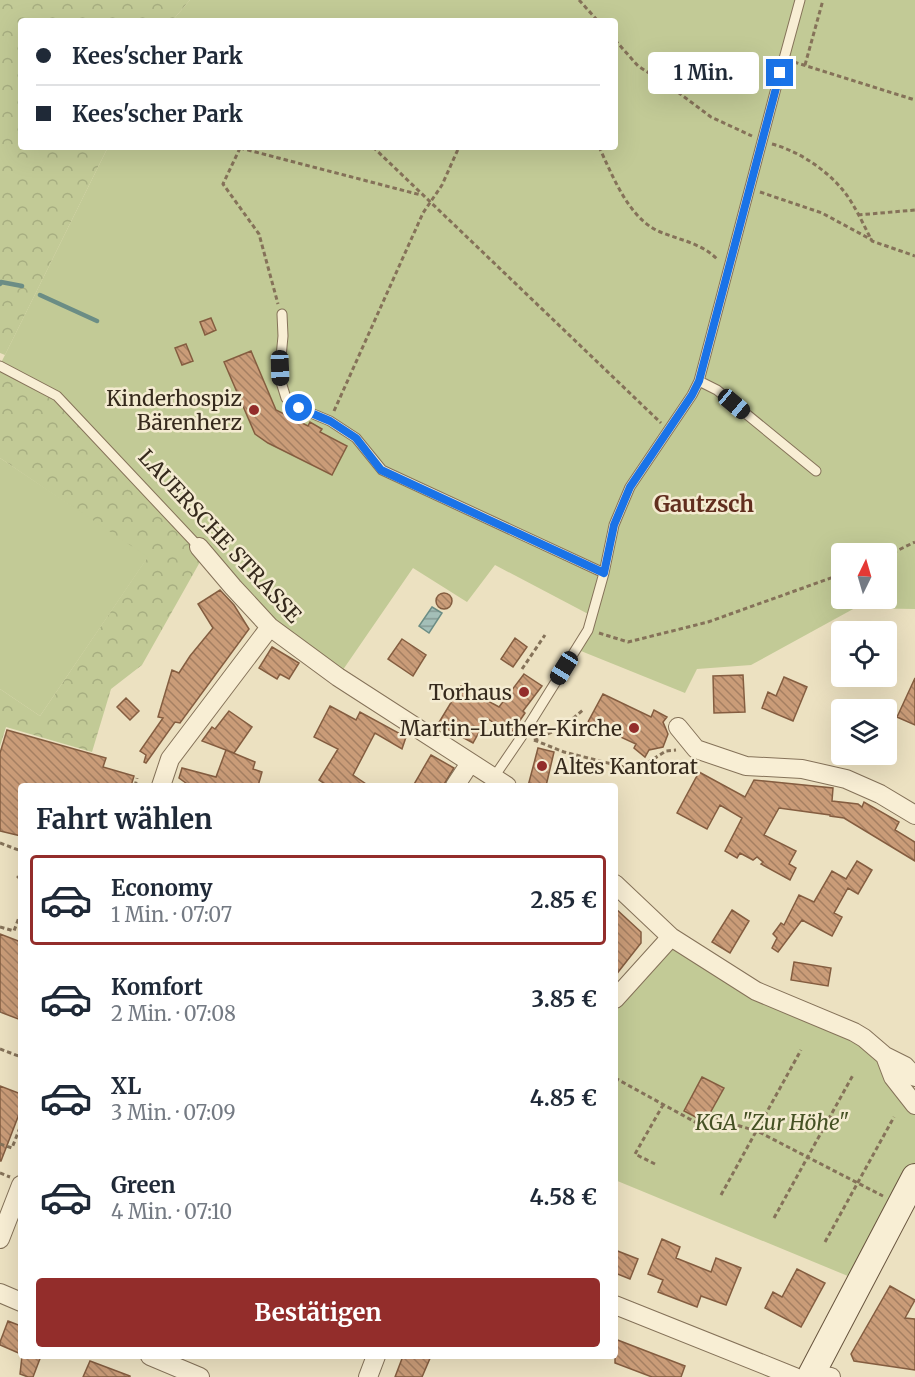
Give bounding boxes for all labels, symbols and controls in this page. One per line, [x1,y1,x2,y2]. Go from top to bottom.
text: Kees'scher Park [72,42,243,70]
callout: 1 Min. [648,52,759,94]
route end [766,59,793,86]
text: 1 Min. [674,60,733,85]
text: Kees'scher Park [72,100,243,128]
car [270,350,290,386]
place label: Kinderhospiz Bärenherz [106,385,242,436]
car [714,386,754,422]
route start [285,394,312,421]
marker: Kinderhospiz Bärenherz [247,403,261,417]
street label: LAUERSCHE STRASSE [133,444,308,629]
district label: Gautzsch [654,490,754,518]
north arrow [831,543,897,609]
map controls [831,543,897,765]
button: locate [831,621,897,687]
car [547,648,581,688]
place label: Torhaus [429,679,512,706]
marker: Torhaus [517,685,531,699]
button: layers [831,699,897,765]
place label: Martin-Luther-Kirche [400,715,622,742]
marker: Martin-Luther-Kirche [627,721,641,735]
place label: Altes Kantorat [553,753,698,780]
marker: Altes Kantorat [535,759,549,773]
text: Fahrt wählen [36,802,212,836]
icon: car [39,873,93,927]
text: Economy [111,874,212,902]
text: 2.85 € [531,886,597,914]
text: 1 Min. · 07:07 [111,902,232,927]
icon: car [39,972,93,1026]
text: Komfort [111,973,203,1001]
text: 3.85 € [532,985,597,1013]
text: 2 Min. · 07:08 [111,1001,236,1026]
icon: car [39,1071,93,1125]
text: XL [111,1072,141,1100]
text: 4.85 € [530,1084,597,1112]
text: 3 Min. · 07:09 [111,1100,236,1125]
park label: KGA "Zur Höhe" [694,1109,849,1136]
icon: car [39,1170,93,1224]
text: Green [111,1171,175,1199]
text: 4.58 € [530,1183,597,1211]
text: 4 Min. · 07:10 [111,1199,232,1224]
button: Bestätigen [36,1278,600,1347]

